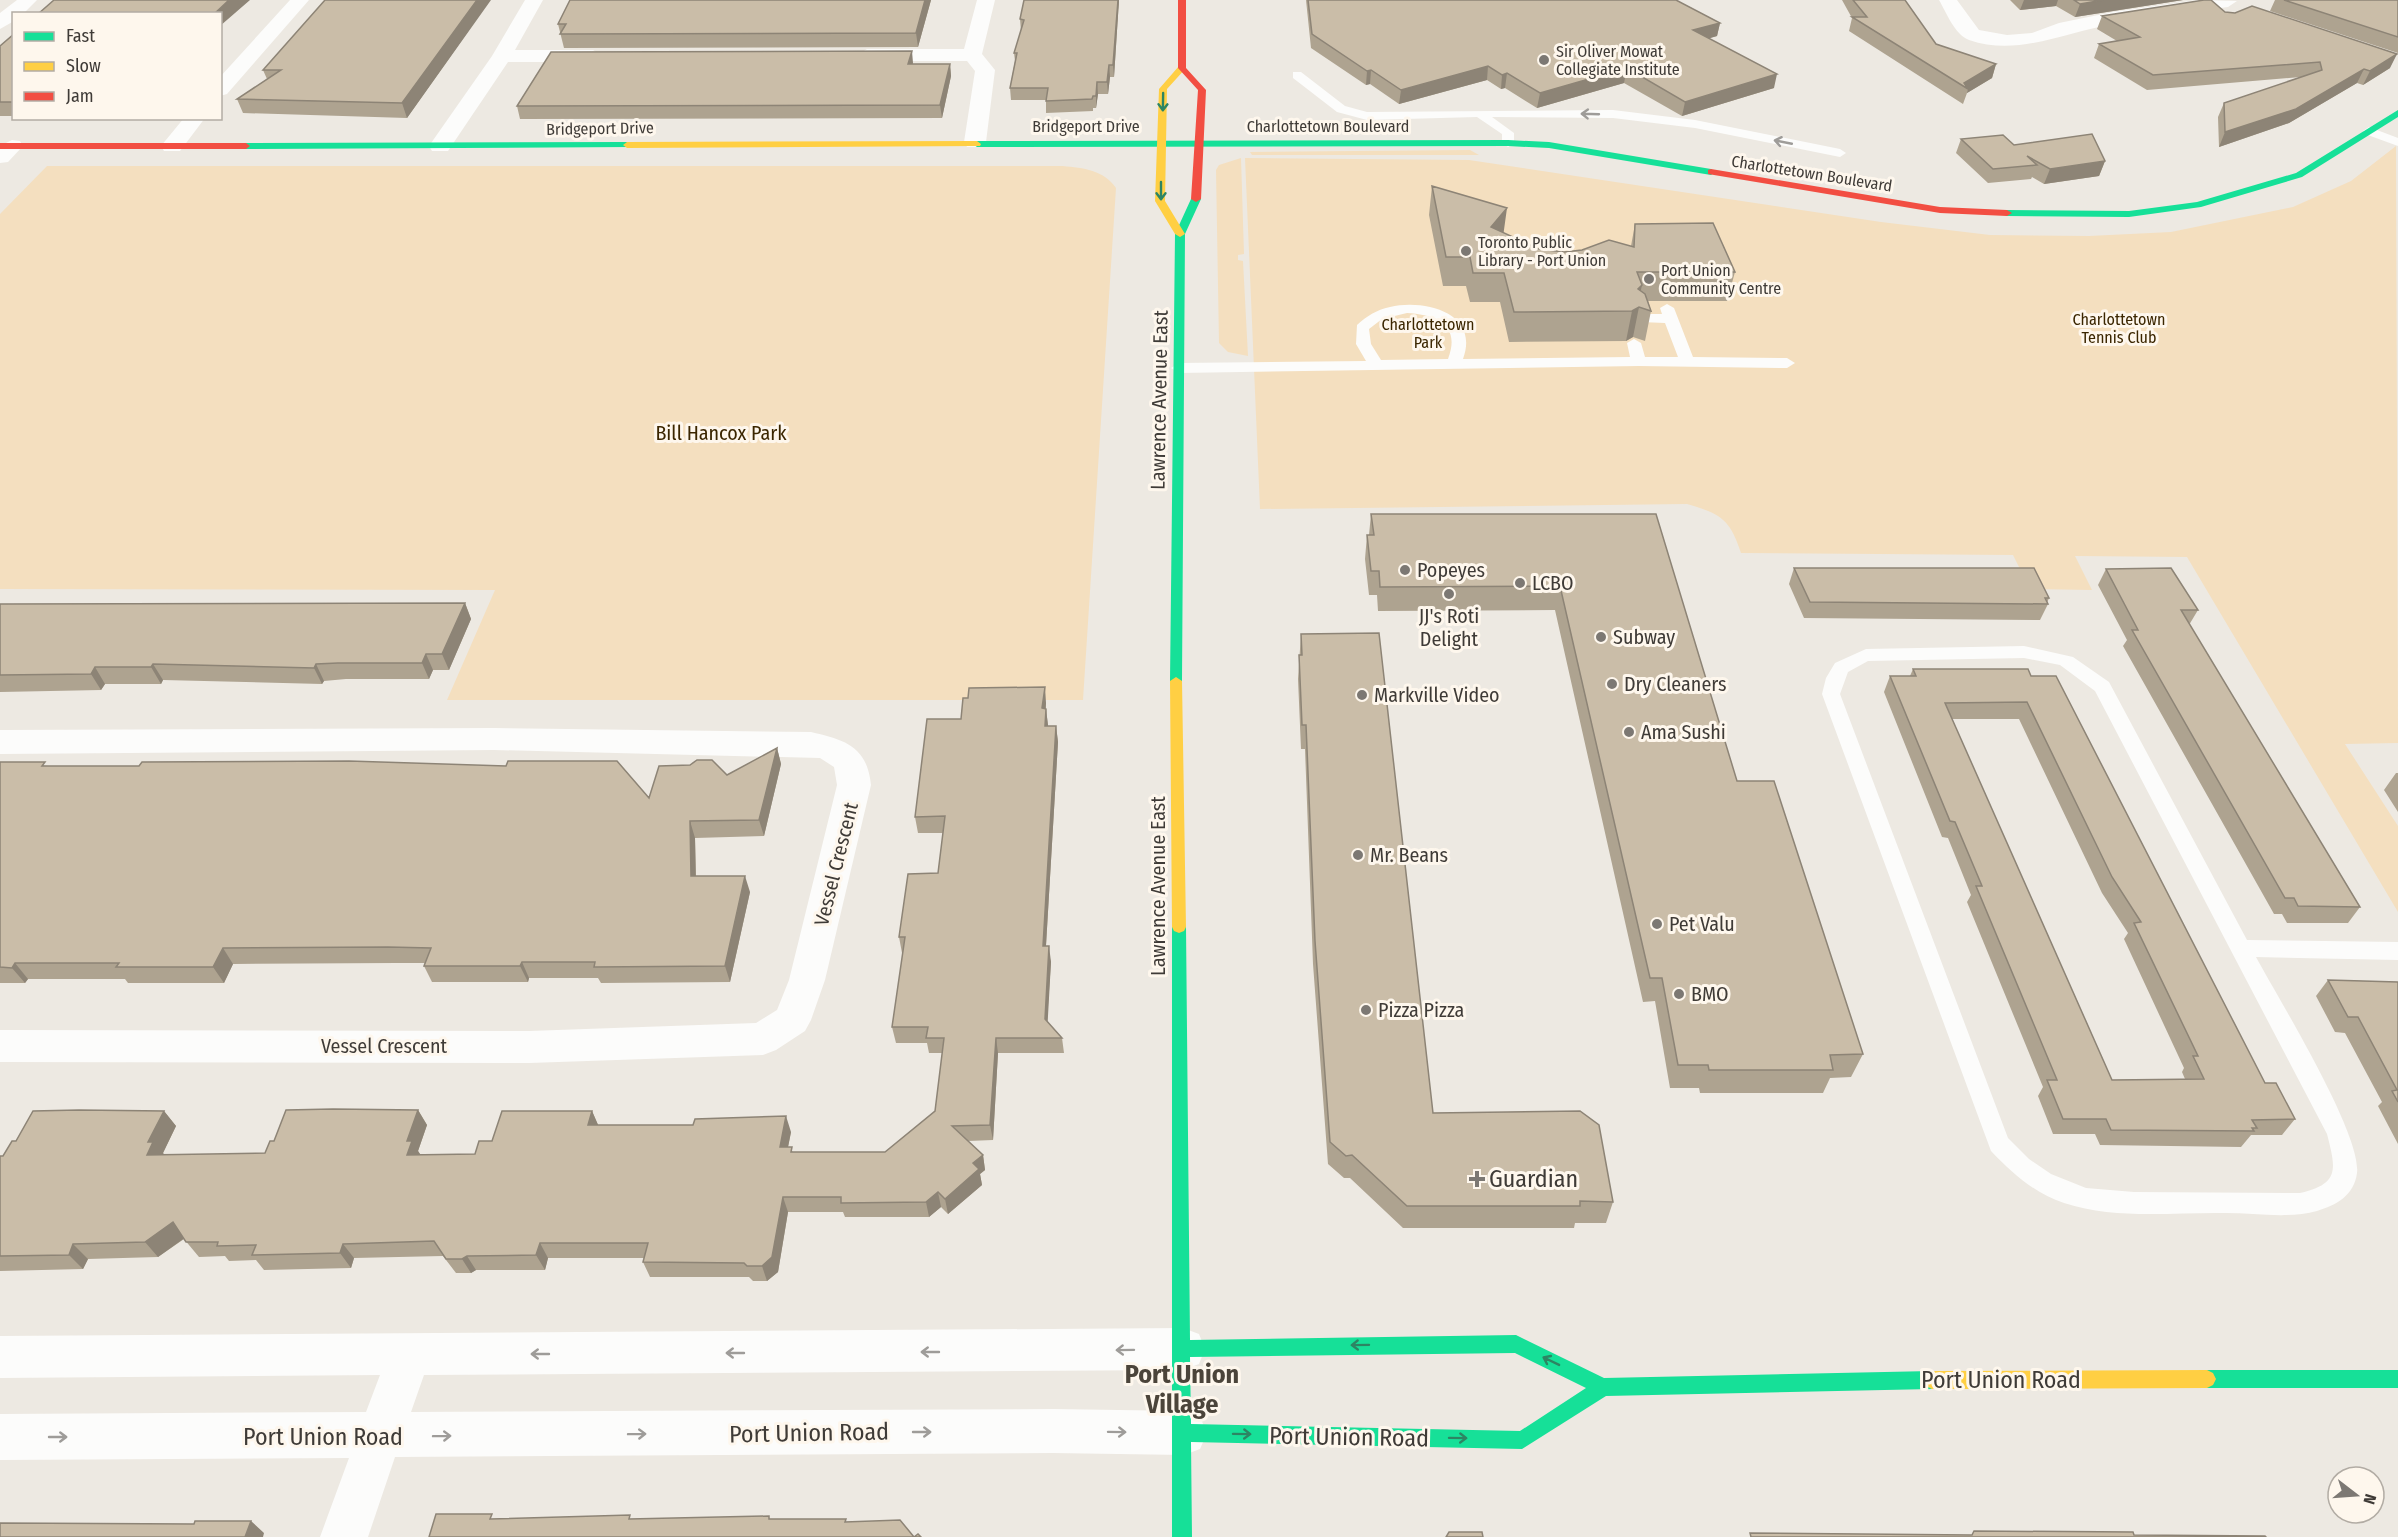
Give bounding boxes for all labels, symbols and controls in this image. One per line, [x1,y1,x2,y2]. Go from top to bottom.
legend [12,12,222,120]
text: Fast [66,25,95,47]
place label: Sir Oliver Mowat Collegiate Institute [1556,42,1680,79]
marker: Sir Oliver Mowat Collegiate Institute [1537,53,1551,67]
text: Slow [66,55,101,77]
text: Jam [66,85,94,107]
one-way arrow [1157,91,1169,111]
one-way arrow [1581,108,1601,120]
street label: Bridgeport Drive [1032,117,1140,136]
street label: Charlottetown Boulevard [1247,117,1409,136]
street label: Bridgeport Drive [546,118,654,139]
one-way arrow [1773,136,1793,147]
street label: Charlottetown Boulevard [1730,151,1894,196]
one-way arrow [1155,181,1167,201]
place label: Toronto Public Library - Port Union [1478,233,1606,270]
marker: Toronto Public Library - Port Union [1459,244,1473,258]
place label: Port Union Community Centre [1661,261,1781,298]
marker: Port Union Community Centre [1642,272,1656,286]
street label: Lawrence Avenue East [1145,309,1173,490]
park label: Charlottetown Tennis Club [2073,310,2165,347]
park label: Charlottetown Park [1382,315,1474,352]
park label: Bill Hancox Park [655,421,787,445]
place label: Popeyes [1417,558,1485,582]
marker: Popeyes [1398,563,1412,577]
place label: LCBO [1532,571,1574,595]
marker: LCBO [1513,576,1527,590]
marker: JJ's Roti Delight [1442,587,1456,601]
place label: JJ's Roti Delight [1419,604,1479,651]
place label: Subway [1613,625,1675,649]
marker: Subway [1594,630,1608,644]
place label: Dry Cleaners [1624,672,1727,696]
marker: Dry Cleaners [1605,677,1619,691]
place label: Markville Video [1374,683,1500,707]
marker: Markville Video [1355,688,1369,702]
place label: Ama Sushi [1641,720,1726,744]
marker: Ama Sushi [1622,725,1636,739]
street label: Lawrence Avenue East [1146,796,1170,976]
street label: Vessel Crescent [809,799,863,928]
place label: Mr. Beans [1370,843,1448,867]
marker: Mr. Beans [1351,848,1365,862]
place label: Pet Valu [1669,912,1735,936]
marker: Pet Valu [1650,917,1664,931]
place label: BMO [1691,982,1729,1006]
marker: BMO [1672,987,1686,1001]
place label: Pizza Pizza [1378,998,1464,1022]
marker: Pizza Pizza [1359,1003,1373,1017]
street label: Vessel Crescent [321,1034,448,1058]
place label: Guardian [1489,1165,1578,1193]
marker: Guardian [1470,1172,1484,1186]
one-way arrow [1350,1340,1370,1351]
one-way arrow [1115,1344,1135,1356]
one-way arrow [920,1346,940,1357]
one-way arrow [725,1347,745,1359]
one-way arrow [530,1348,550,1360]
one-way arrow [1542,1355,1560,1367]
district label: Port Union Village [1125,1359,1239,1420]
street label: Port Union Road [1921,1366,2081,1394]
street label: Port Union Road [729,1418,889,1448]
street label: Port Union Road [1269,1422,1429,1452]
street label: Port Union Road [243,1423,403,1451]
one-way arrow [911,1426,931,1438]
one-way arrow [1106,1426,1126,1438]
one-way arrow [627,1428,647,1440]
one-way arrow [1232,1429,1252,1440]
one-way arrow [432,1430,452,1442]
one-way arrow [48,1431,68,1443]
one-way arrow [1448,1433,1468,1444]
north arrow [2326,1465,2386,1525]
text: N [2359,1492,2380,1507]

